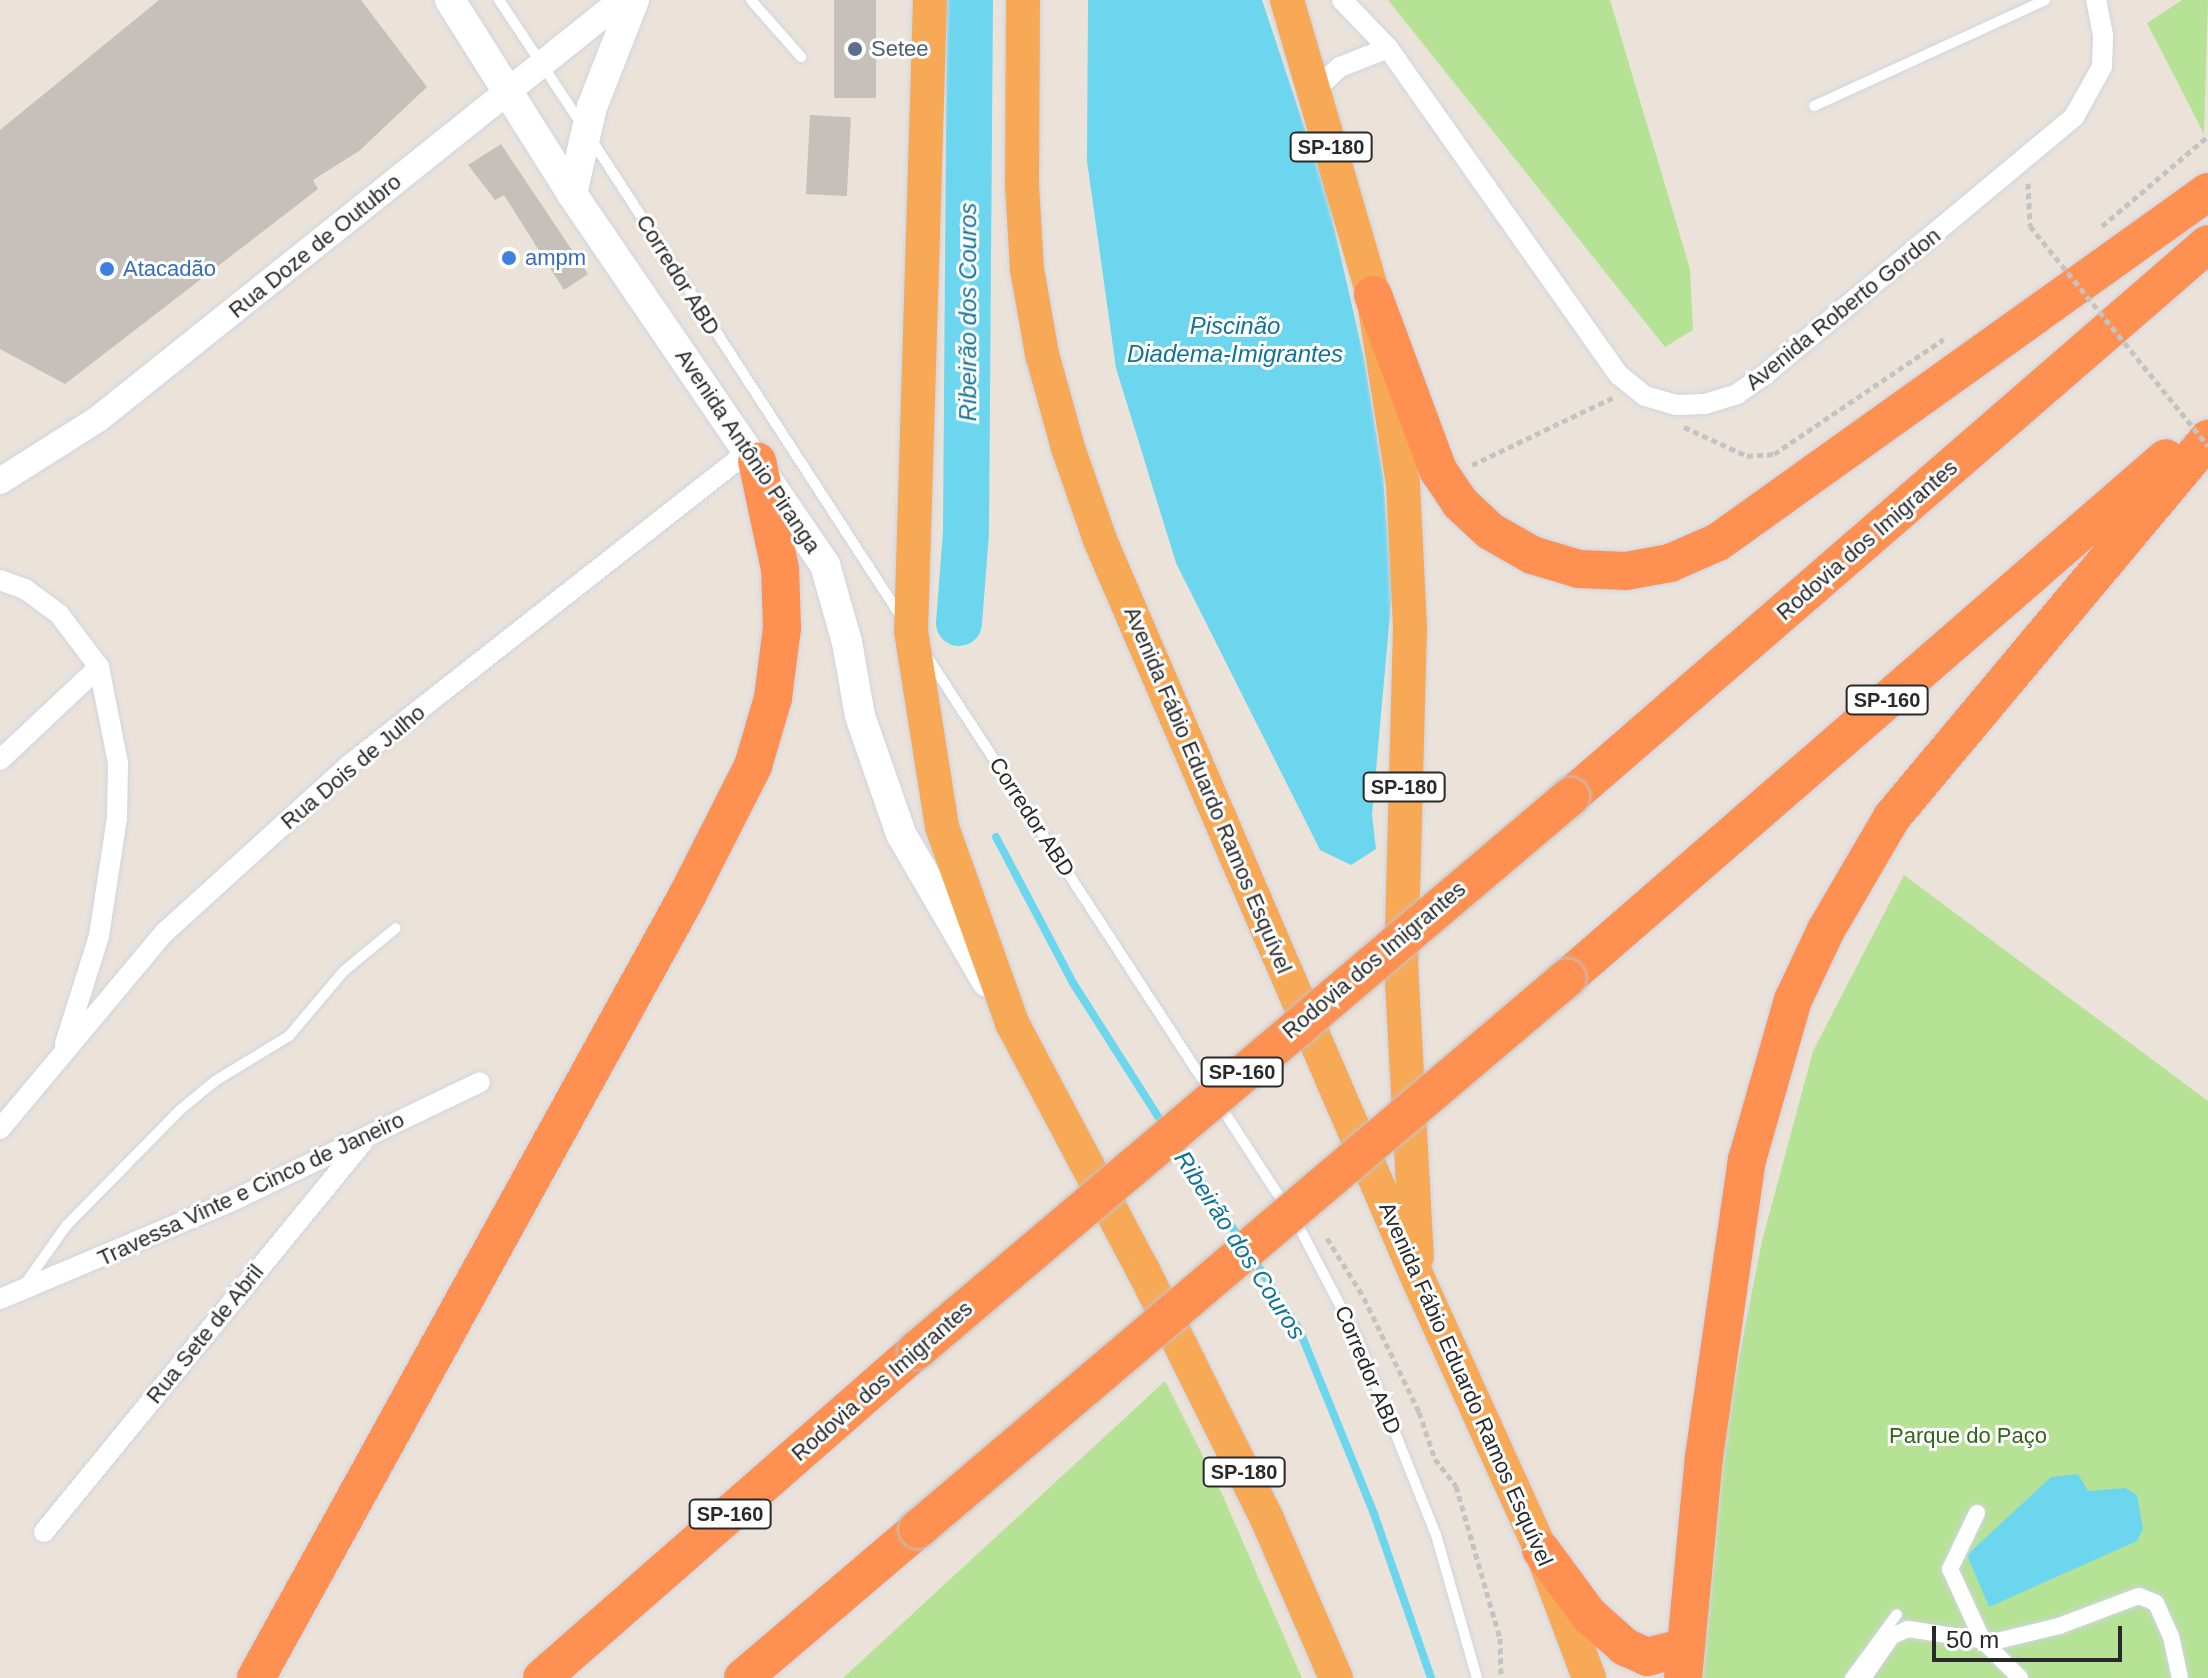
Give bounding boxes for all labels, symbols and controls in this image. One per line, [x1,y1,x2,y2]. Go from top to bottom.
place label: Setee [871,36,928,62]
marker: Setee [846,40,864,58]
road number: SP-180 [1289,131,1373,163]
street label: Rua Doze de Outubro [224,168,406,324]
water label: Ribeirão dos Couros [954,203,982,421]
street label: Corredor ABD [630,209,726,341]
street label: Avenida Roberto Gordon [1740,222,1946,396]
place label: ampm [525,245,586,271]
marker: ampm [500,249,518,267]
place label: Atacadão [123,256,216,282]
marker: Atacadão [98,260,116,278]
water label: Piscinão Diadema-Imigrantes [1127,312,1343,368]
street label: Avenida Antônio Piranga [669,343,827,559]
street label: Rodovia dos Imigrantes [1771,454,1963,626]
street label: Avenida Fábio Eduardo Ramos Esquível [1119,603,1297,977]
road number: SP-160 [1845,684,1929,716]
street label: Rua Dois de Julho [276,699,430,835]
street label: Corredor ABD [983,752,1081,882]
road number: SP-180 [1362,771,1446,803]
street label: Rodovia dos Imigrantes [1277,876,1471,1044]
road number: SP-160 [1200,1056,1284,1088]
street label: Travessa Vinte e Cinco de Janeiro [94,1106,408,1272]
water label: Ribeirão dos Couros [1168,1145,1312,1345]
street label: Avenida Fábio Eduardo Ramos Esquível [1373,1198,1559,1570]
street label: Rua Sete de Abril [140,1259,270,1409]
street label: Rodovia dos Imigrantes [786,1295,978,1467]
street label: Corredor ABD [1329,1301,1407,1439]
park label: Parque do Paço [1889,1423,2047,1449]
road number: SP-180 [1202,1456,1286,1488]
road number: SP-160 [688,1498,772,1530]
scale bar [1936,1610,2126,1660]
text: 50 m [1946,1626,1999,1653]

